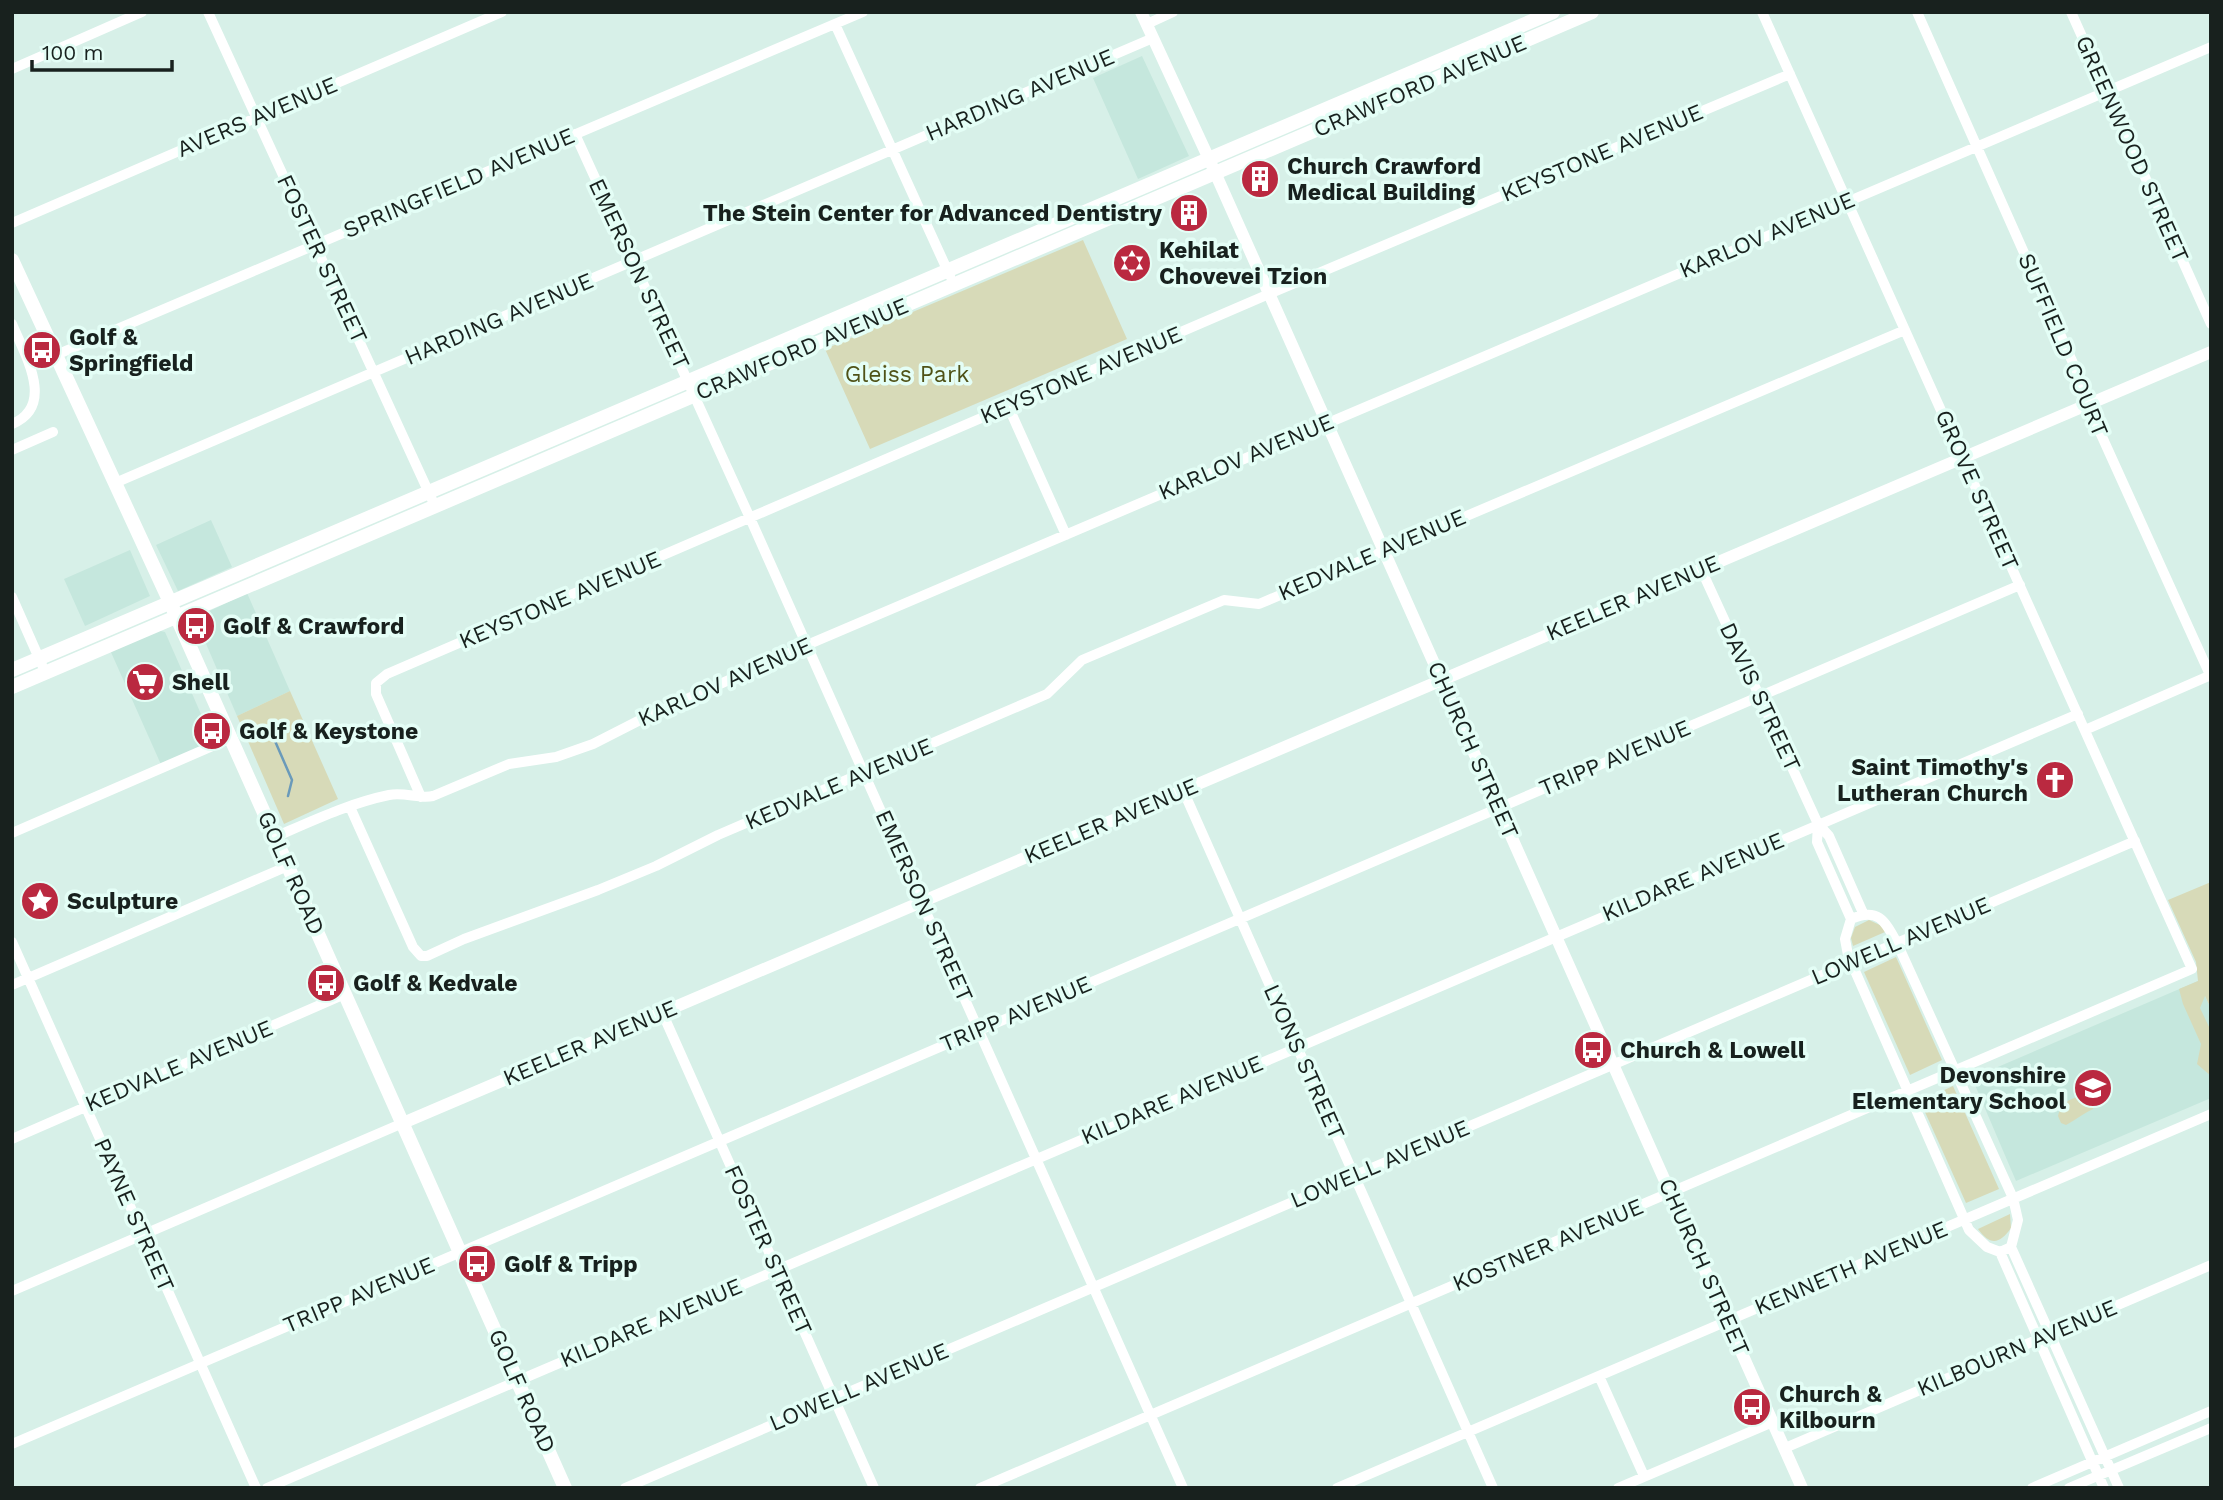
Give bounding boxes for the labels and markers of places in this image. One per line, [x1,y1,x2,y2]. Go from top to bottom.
place label: Church Crawford Medical Building [1287,153,1481,206]
building icon: Church Crawford Medical Building [1239,158,1281,200]
building icon: The Stein Center for Advanced Dentistry [1168,192,1210,234]
place label: The Stein Center for Advanced Dentistry [703,200,1162,227]
place label: Kehilat Chovevei Tzion [1159,237,1327,290]
synagogue icon: Kehilat Chovevei Tzion [1111,242,1153,284]
place label: Golf & Springfield [69,324,193,377]
bus stop icon: Golf & Springfield [21,329,63,371]
bus stop icon: Golf & Crawford [175,605,217,647]
place label: Golf & Crawford [223,613,405,640]
supermarket icon: Shell [124,661,166,703]
place label: Shell [172,669,230,696]
bus stop icon: Golf & Keystone [191,710,233,752]
place label: Golf & Keystone [239,718,418,745]
place label: Saint Timothy's Lutheran Church [1837,754,2028,807]
church icon: Saint Timothy's Lutheran Church [2034,759,2076,801]
place icon: Sculpture [19,880,61,922]
place label: Sculpture [67,888,178,915]
bus stop icon: Golf & Kedvale [305,962,347,1004]
place label: Golf & Kedvale [353,970,518,997]
bus stop icon: Church & Lowell [1572,1029,1614,1071]
place label: Church & Lowell [1620,1037,1806,1064]
place label: Devonshire Elementary School [1852,1062,2066,1115]
school or university icon: Devonshire Elementary School [2072,1067,2114,1109]
bus stop icon: Golf & Tripp [456,1243,498,1285]
place label: Golf & Tripp [504,1251,638,1278]
place label: Church & Kilbourn [1779,1381,1882,1434]
bus stop icon: Church & Kilbourn [1731,1386,1773,1428]

